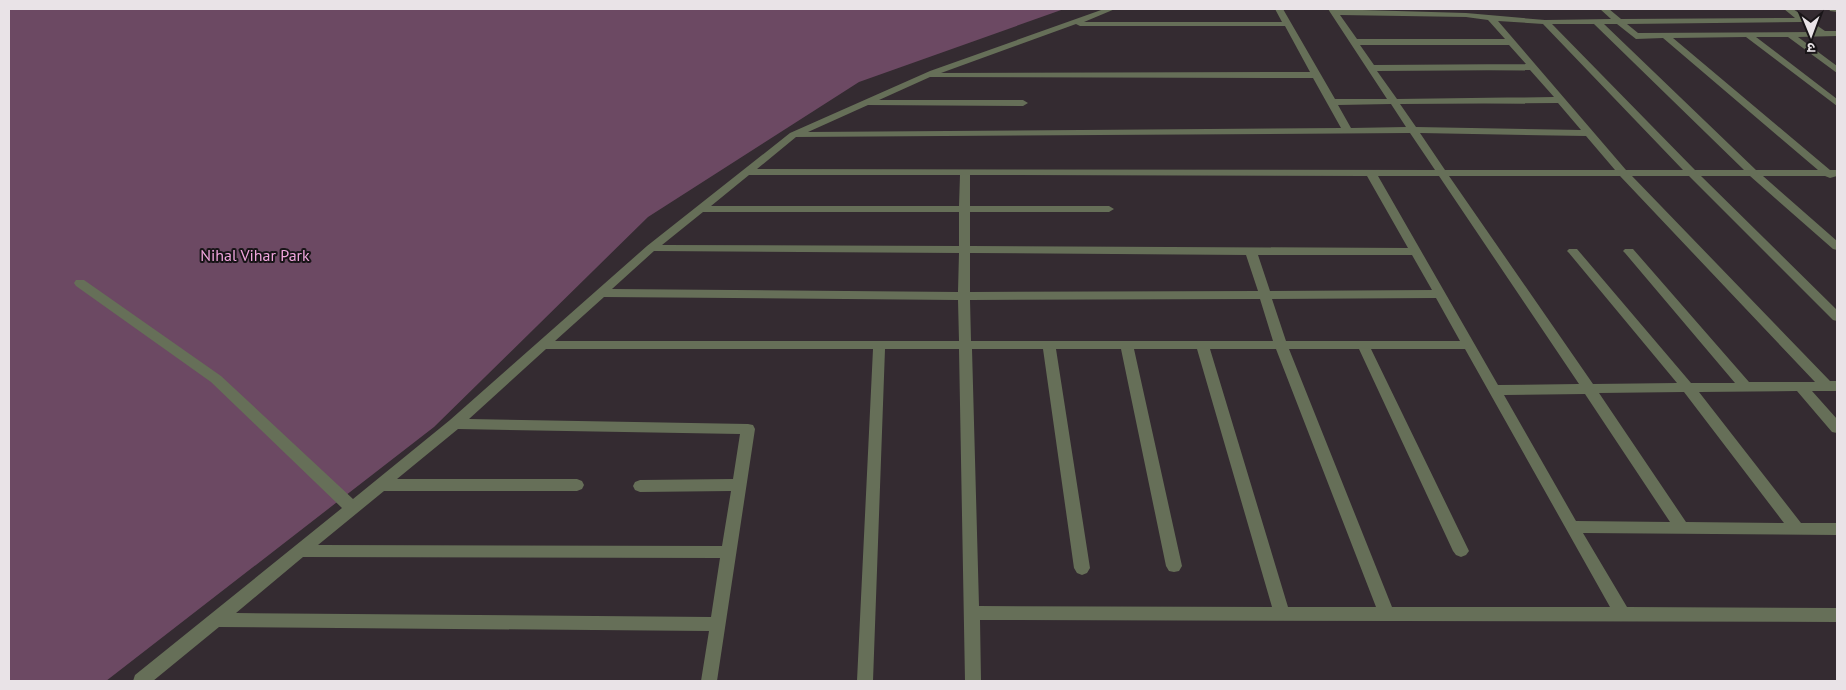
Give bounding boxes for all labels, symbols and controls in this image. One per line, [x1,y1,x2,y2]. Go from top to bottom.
north arrow [1786,10,1836,60]
text: उ [1806,39,1815,57]
park label: Nihal Vihar Park [200,245,310,265]

